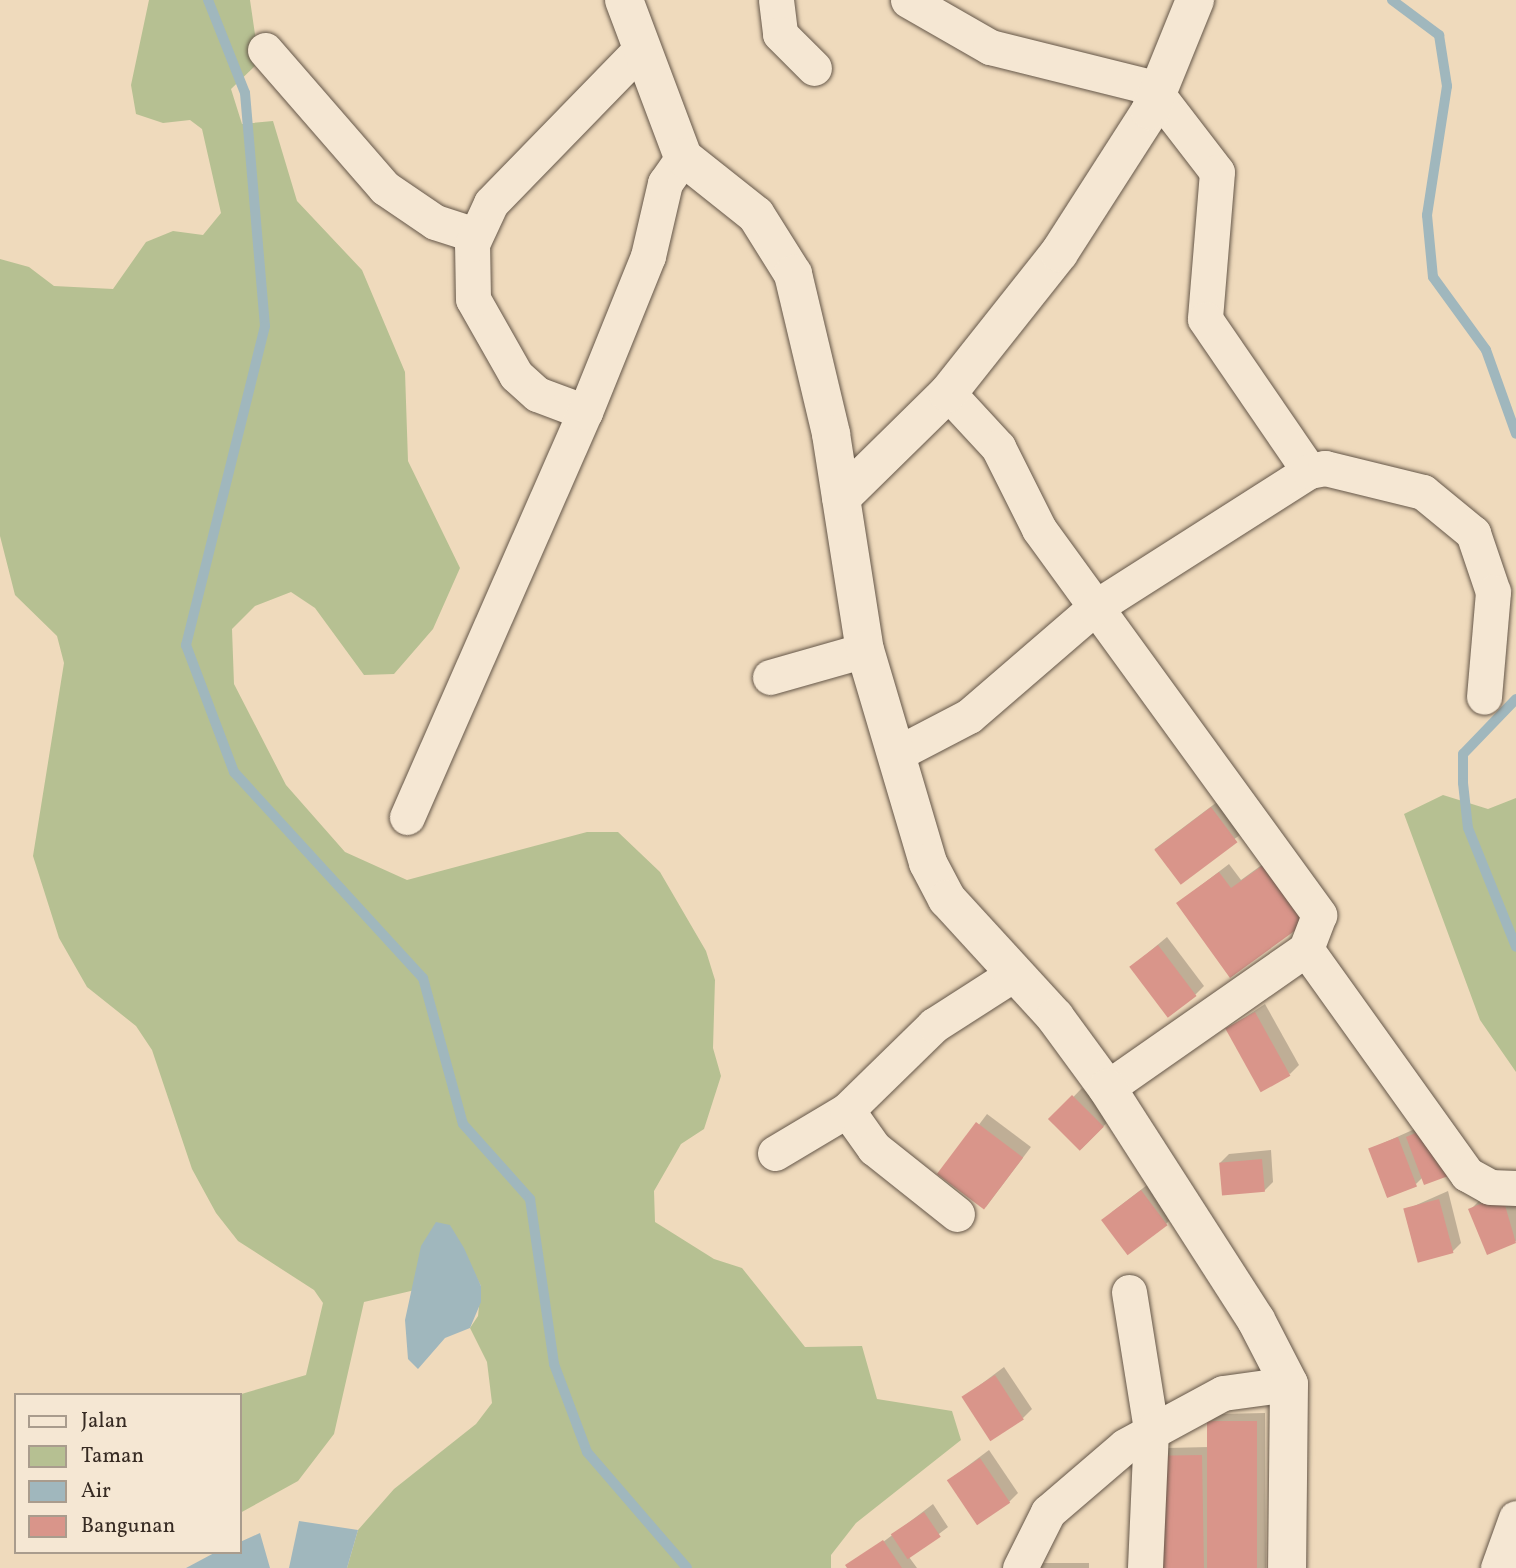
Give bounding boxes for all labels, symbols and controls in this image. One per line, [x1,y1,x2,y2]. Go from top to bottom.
legend [14,1393,242,1554]
text: Jalan [81,1407,128,1436]
text: Taman [81,1442,144,1471]
text: Air [81,1477,111,1506]
text: Bangunan [81,1512,175,1541]

